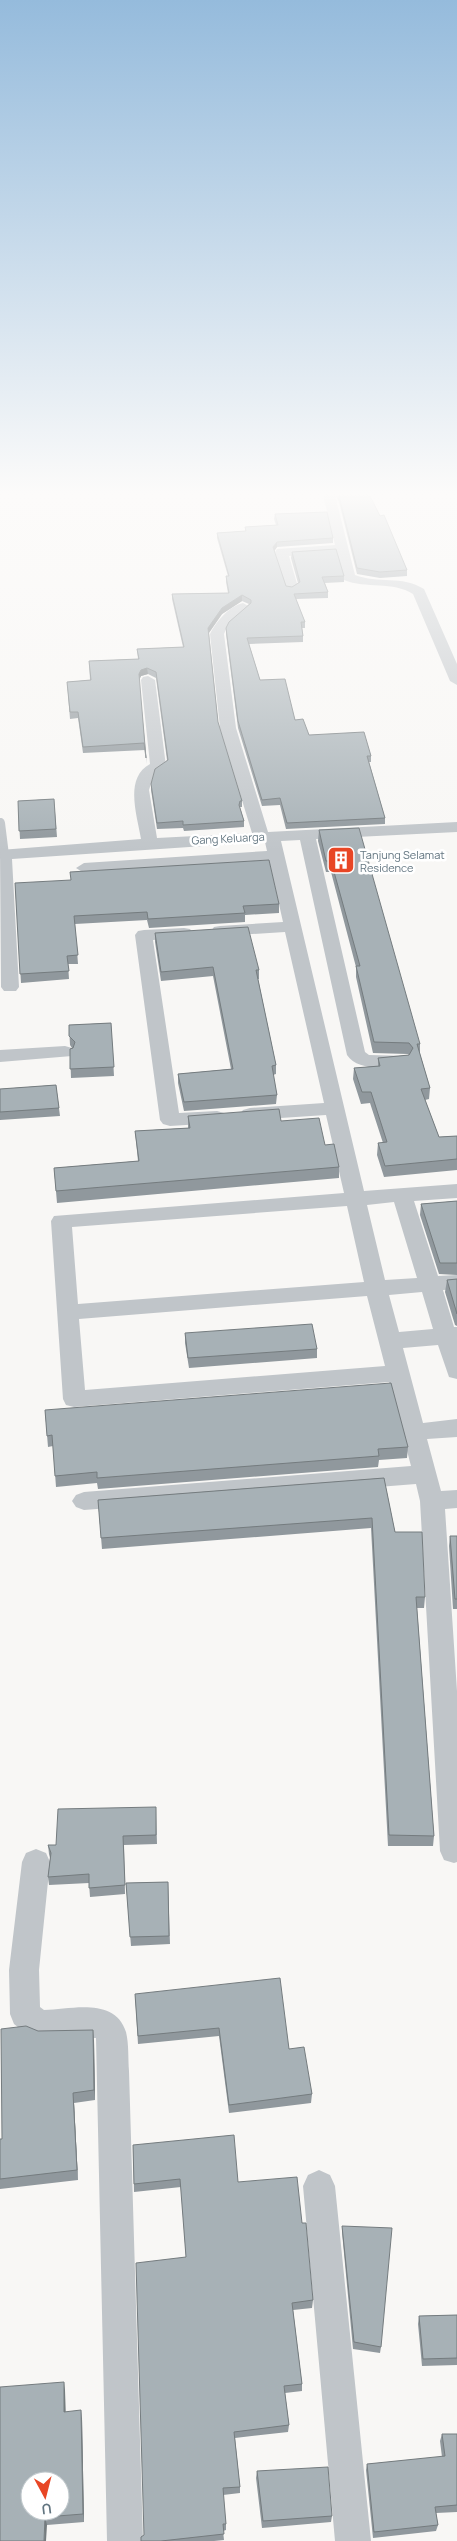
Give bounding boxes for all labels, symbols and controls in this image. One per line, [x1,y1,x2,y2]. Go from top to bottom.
street label: Gang Keluarga [191,829,265,847]
building icon: Tanjung Selamat Residence [326,845,356,875]
place label: Tanjung Selamat Residence [360,847,445,875]
north arrow [20,2471,70,2521]
text: U [40,2499,53,2519]

